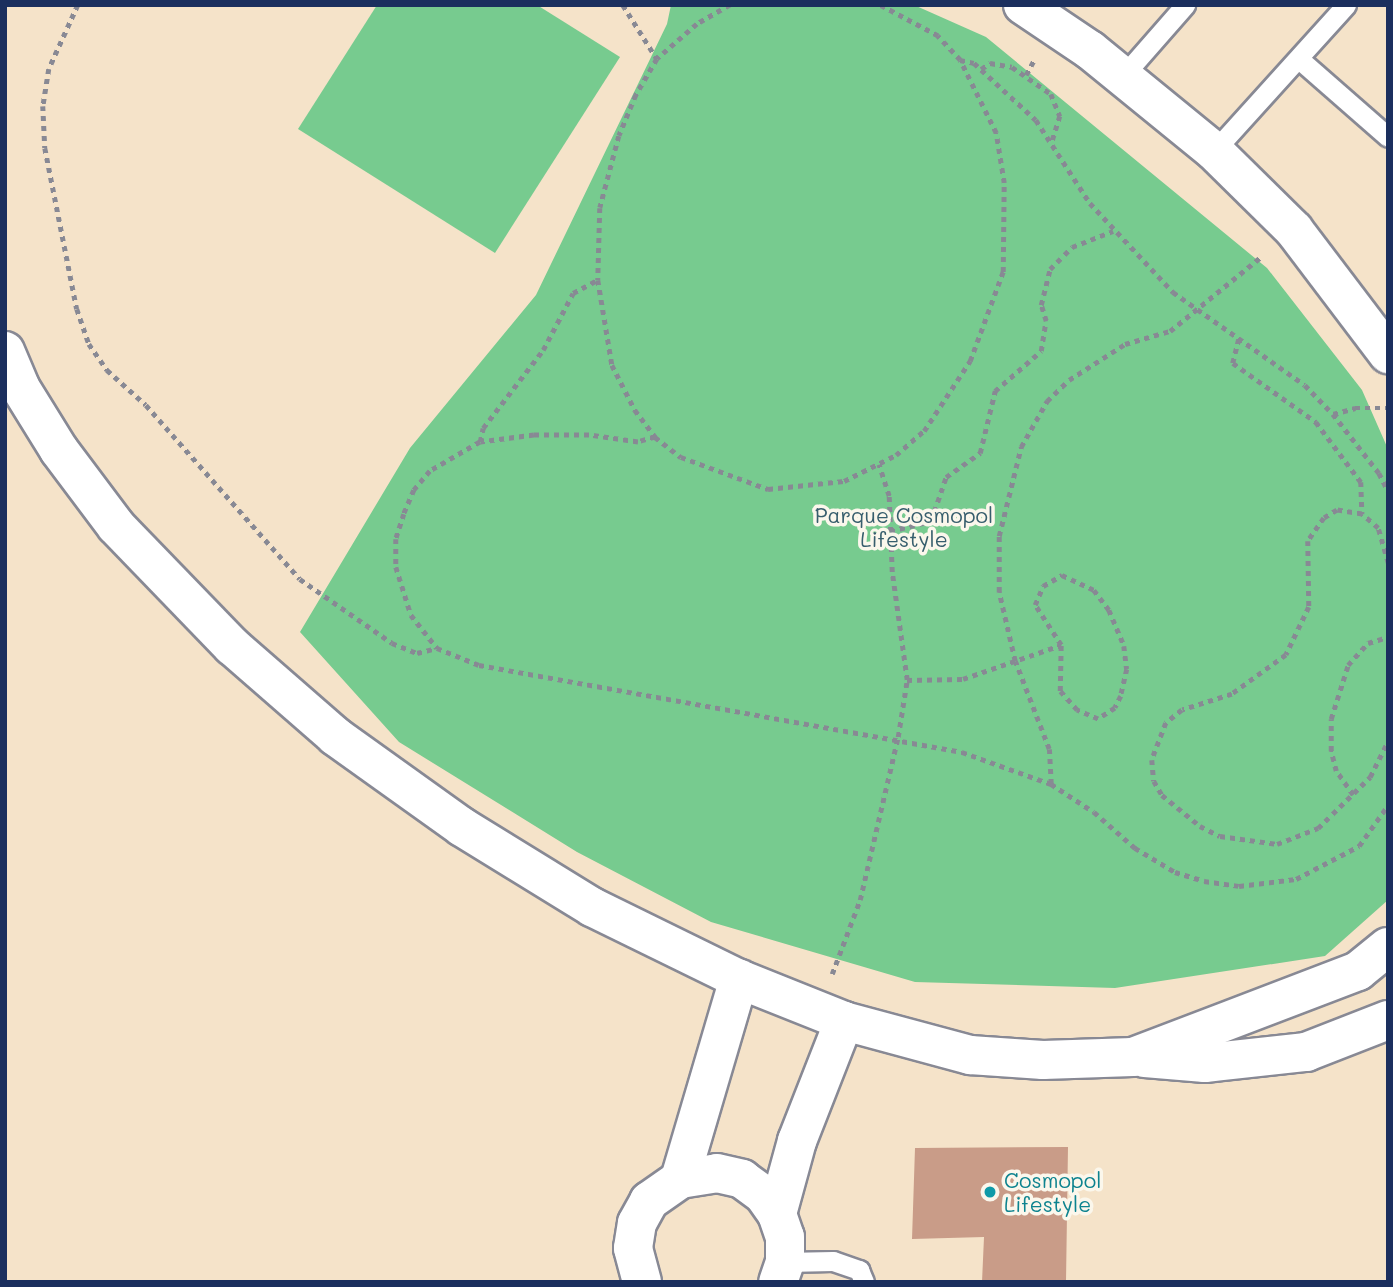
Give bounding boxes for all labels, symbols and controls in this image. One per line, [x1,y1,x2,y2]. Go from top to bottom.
park label: Parque Cosmopol Lifestyle [815,502,993,552]
place label: Cosmopol Lifestyle [1004,1167,1102,1217]
marker: Cosmopol Lifestyle [982,1184,998,1200]

